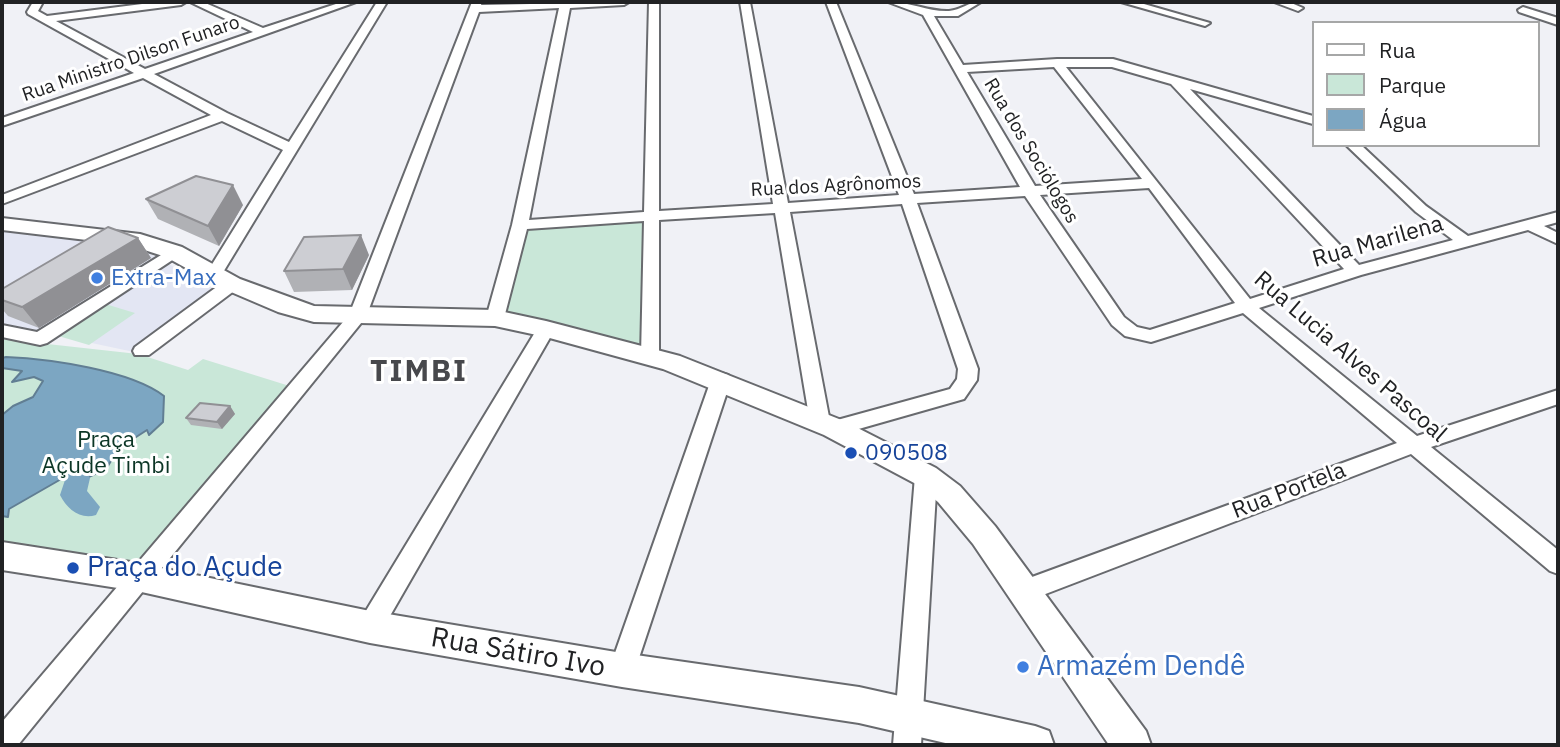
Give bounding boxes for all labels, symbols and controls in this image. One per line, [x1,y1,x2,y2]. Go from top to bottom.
street label: Rua Ministro Dilson Funaro [19,11,243,107]
legend [1312,21,1539,147]
text: Rua [1379,36,1416,64]
text: Parque [1379,71,1446,99]
street label: Rua dos Sociólogos [979,74,1083,228]
text: Água [1379,106,1427,134]
street label: Rua dos Agrônomos [750,170,922,202]
street label: Rua Marilena [1309,210,1447,274]
place label: Extra-Max [111,264,216,292]
street label: Rua Lucia Alves Pascoal [1248,266,1452,448]
marker: Extra-Max [89,270,105,286]
district label: TIMBI [371,354,467,390]
park label: Praça Açude Timbi [42,426,170,480]
place label: 090508 [865,439,948,467]
marker: 090508 [843,445,859,461]
street label: Rua Portela [1228,457,1350,525]
place label: Praça do Açude [87,551,283,585]
marker: Praça do Açude [65,560,81,576]
street label: Rua Sátiro Ivo [428,621,608,685]
place label: Armazém Dendê [1037,650,1245,684]
marker: Armazém Dendê [1015,659,1031,675]

